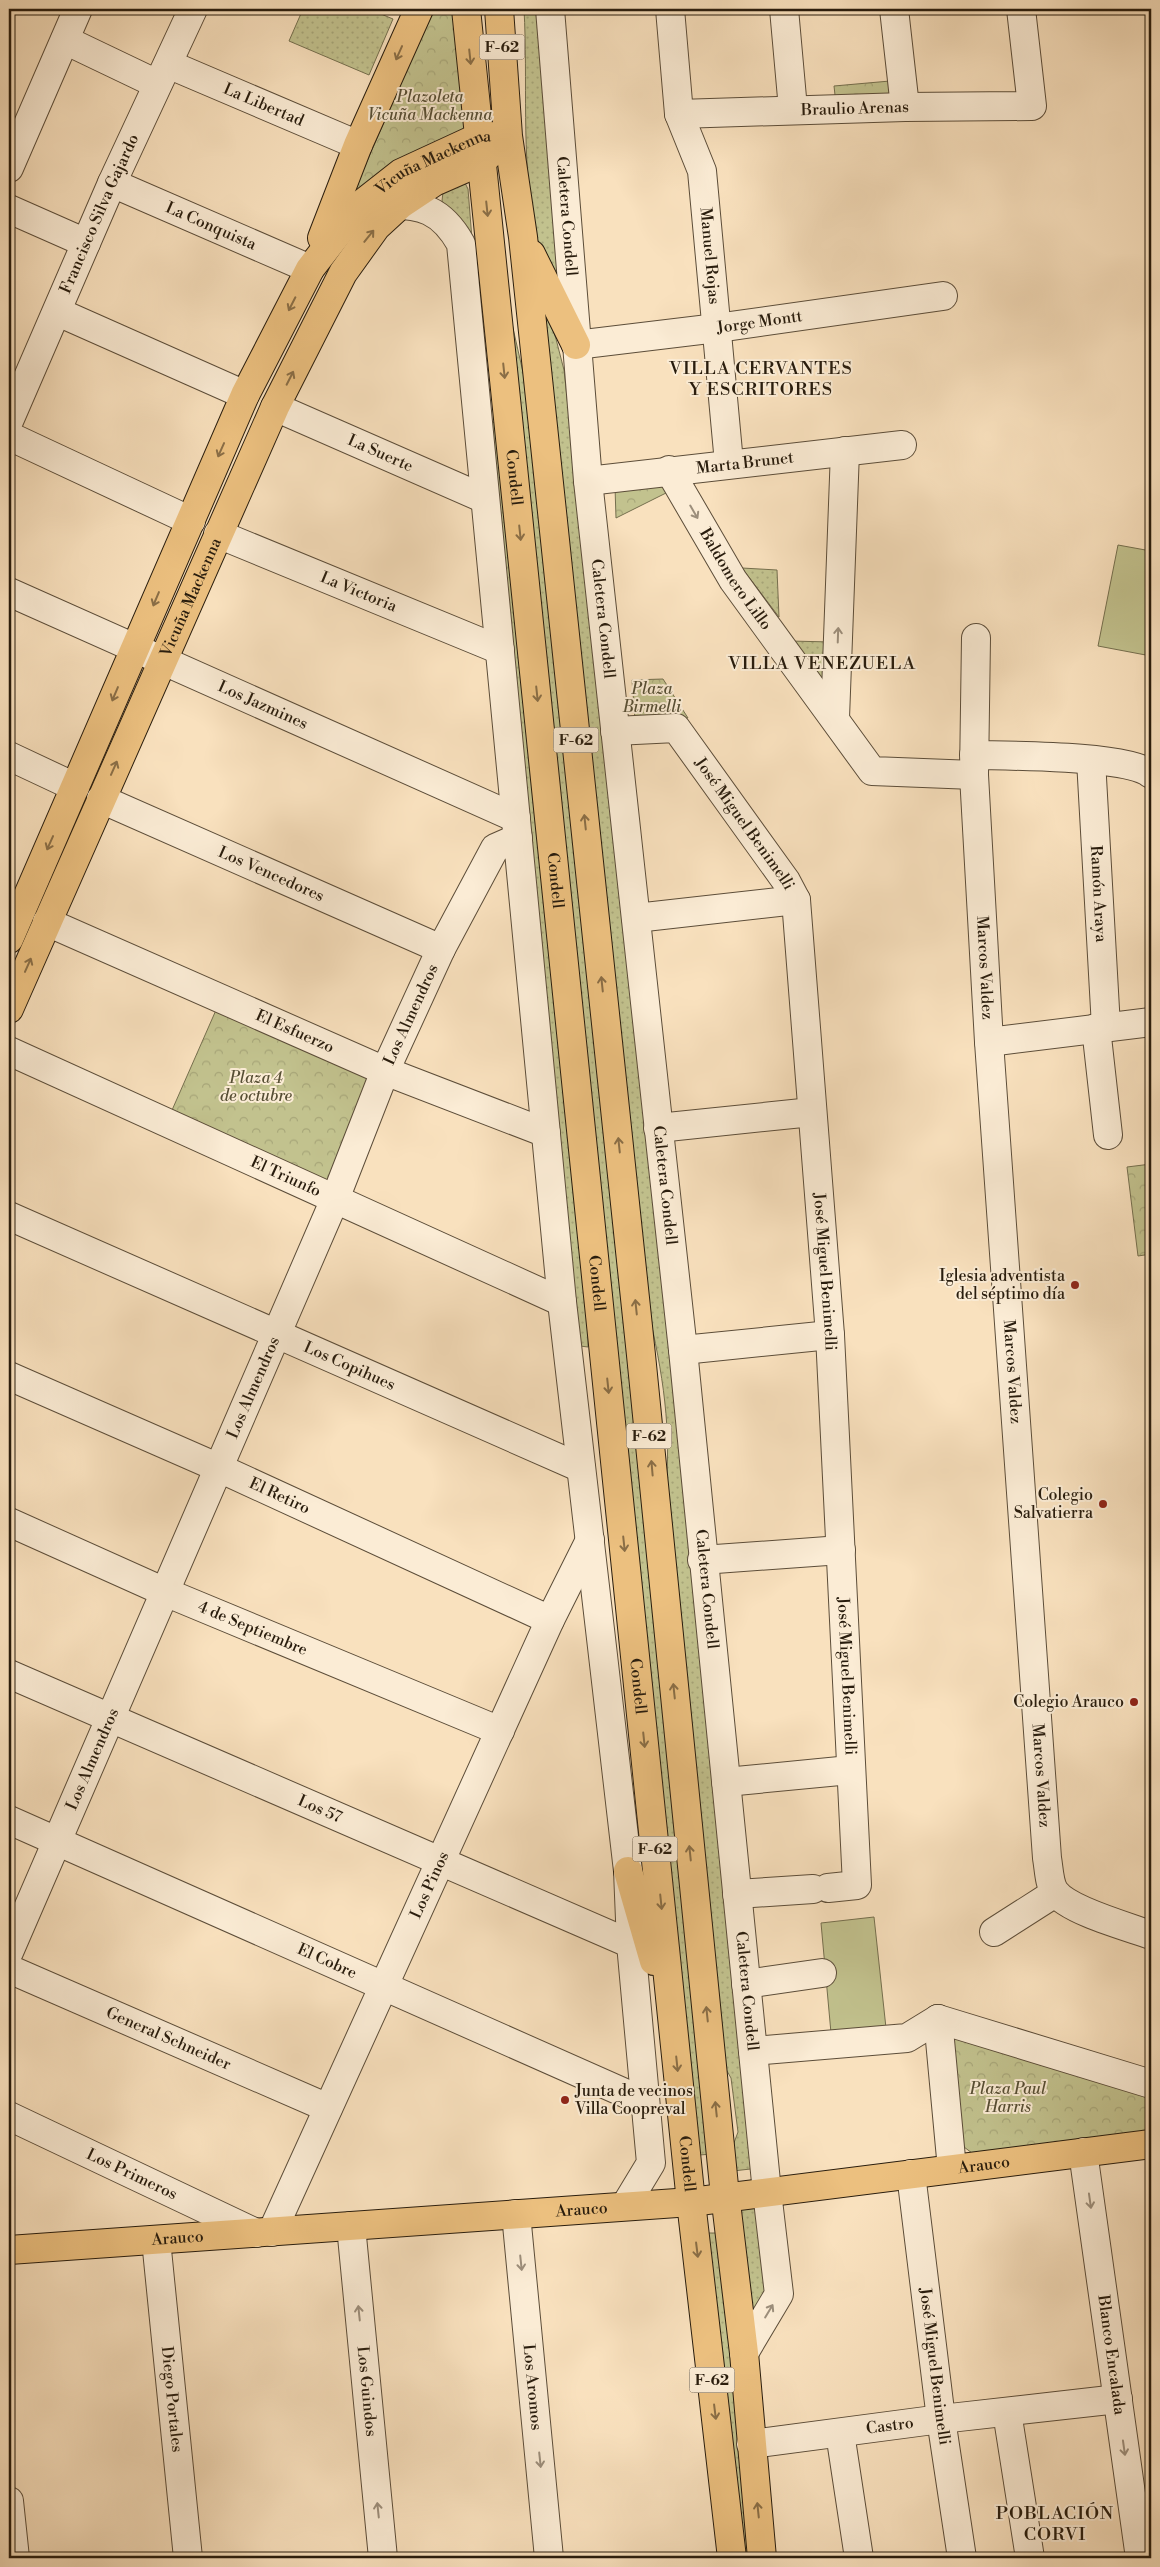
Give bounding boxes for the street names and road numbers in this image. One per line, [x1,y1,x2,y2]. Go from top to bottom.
road number: F-62 [480,34,524,60]
street label: La Libertad [220,79,307,131]
street label: Braulio Arenas [800,97,909,120]
street label: Vicuña Mackenna [371,126,492,200]
street label: Francisco Silva Gajardo [55,131,143,297]
street label: Caletera Condell [552,156,581,277]
street label: La Conquista [163,198,260,255]
street label: Manuel Rojas [695,206,724,305]
street label: Jorge Montt [714,306,804,338]
street label: La Suerte [345,430,416,476]
street label: Marta Brunet [695,447,795,479]
street label: Condell [501,449,527,507]
street label: Baldomero Lillo [695,524,776,634]
street label: Vicuña Mackenna [155,534,226,661]
street label: Caletera Condell [587,558,620,680]
street label: La Victoria [317,567,401,617]
street label: Los Jazmines [215,676,311,734]
road number: F-62 [554,728,598,752]
street label: José Miguel Benimelli [690,753,799,893]
street label: Los Vencedores [215,842,327,906]
street label: Ramón Araya [1086,845,1111,944]
street label: Condell [543,851,568,910]
street label: Marcos Valdez [972,915,998,1020]
street label: Los Almendros [379,961,443,1068]
street label: El Esfuerzo [253,1005,337,1057]
street label: Caletera Condell [649,1124,681,1246]
street label: El Triunfo [247,1152,324,1201]
street label: José Miguel Benimelli [809,1191,841,1351]
street label: Condell [584,1254,610,1313]
street label: Marcos Valdez [999,1319,1026,1424]
street label: Los Almendros [222,1334,284,1442]
street label: Los Copihues [300,1337,398,1395]
road number: F-62 [626,1424,672,1448]
street label: El Retiro [246,1473,313,1518]
street label: Caletera Condell [691,1528,723,1650]
street label: José Miguel Benimelli [833,1596,861,1756]
street label: 4 de Septiembre [195,1597,311,1660]
street label: Condell [625,1657,651,1715]
street label: Los Almendros [62,1705,123,1813]
street label: Marcos Valdez [1027,1723,1055,1828]
street label: Los 57 [295,1791,345,1827]
road number: F-62 [632,1836,678,1862]
street label: Los Pinos [406,1848,454,1922]
street label: Caletera Condell [731,1930,763,2052]
street label: El Cobre [294,1939,360,1983]
street label: General Schneider [103,2003,234,2075]
street label: Condell [674,2135,700,2193]
street label: Los Primeros [83,2144,181,2204]
street label: Arauco [956,2152,1011,2178]
street label: Arauco [554,2198,608,2222]
street label: Arauco [150,2226,204,2250]
street label: José Miguel Benimelli [915,2286,955,2447]
street label: Blanco Encalada [1093,2293,1130,2417]
street label: Los Aromos [519,2343,547,2431]
street label: Diego Portales [157,2345,187,2453]
street label: Los Guindos [353,2345,381,2437]
road number: F-62 [690,2368,734,2392]
street label: Castro [865,2413,915,2439]

